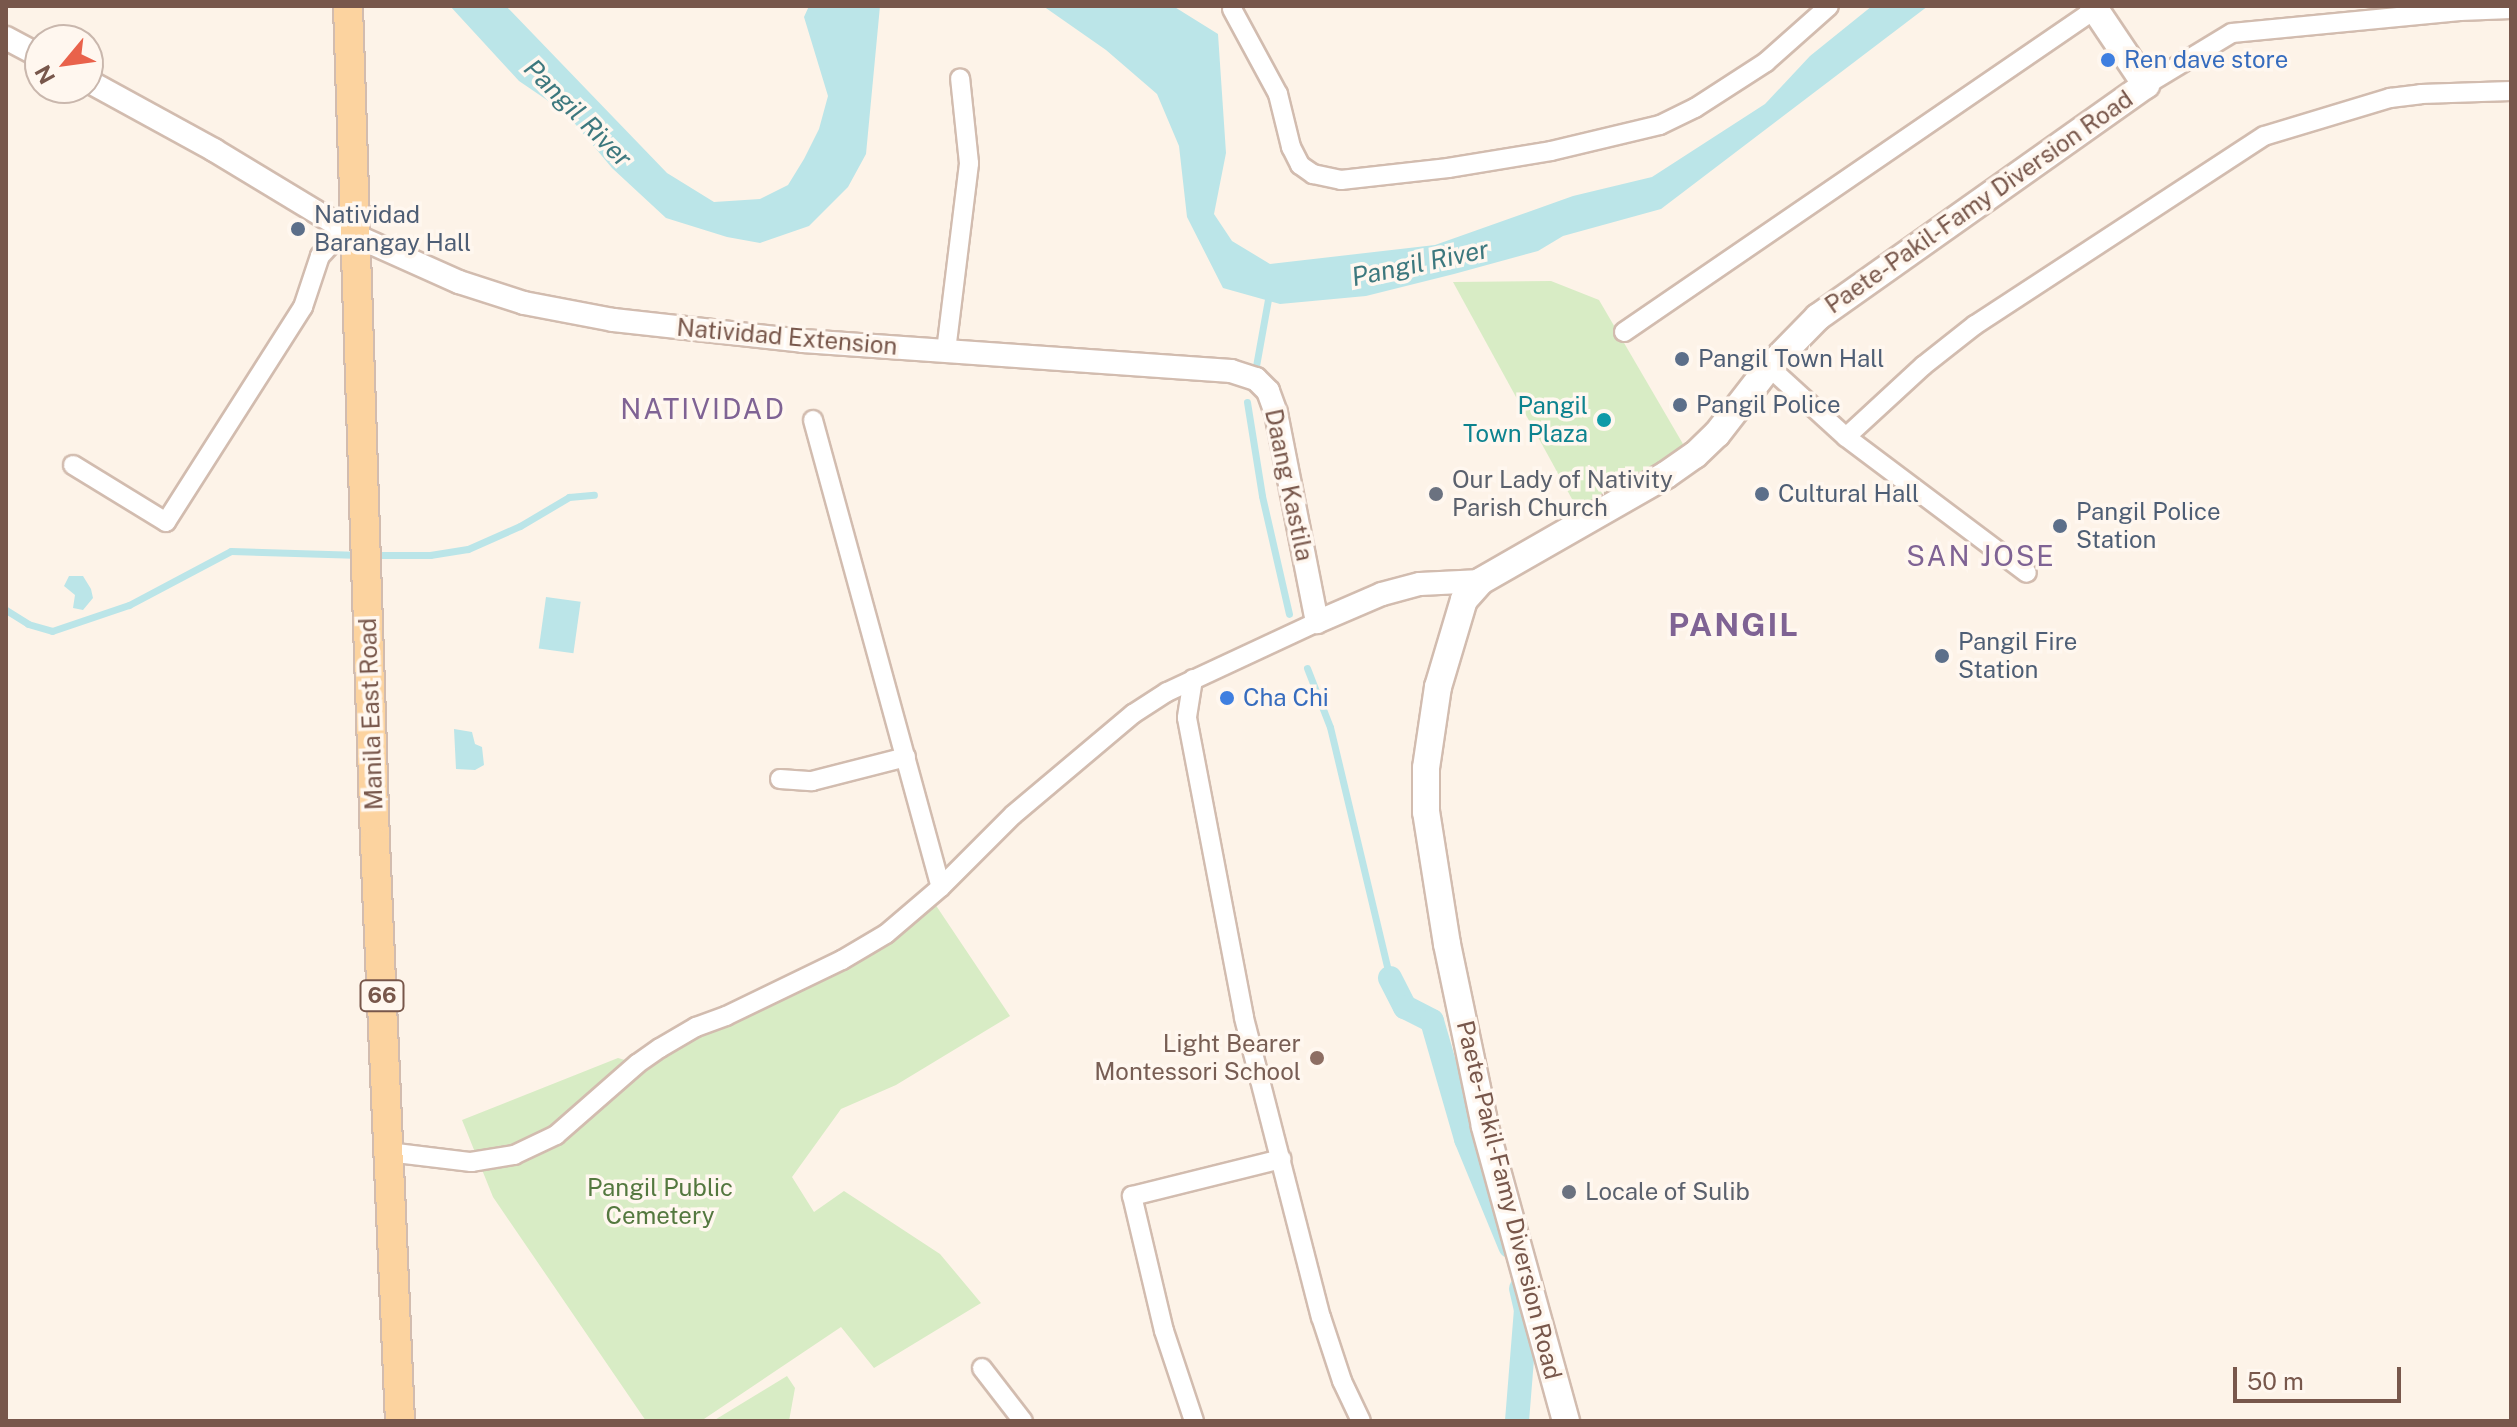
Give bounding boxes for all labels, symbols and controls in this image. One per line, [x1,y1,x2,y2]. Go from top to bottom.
north arrow [24,24,104,104]
place label: Ren dave store [2124,46,2289,74]
marker: Ren dave store [2099,51,2117,69]
water label: Pangil River [518,53,638,173]
text: N [29,61,60,88]
street label: Paete-Pakil-Famy Diversion Road [1820,84,2138,320]
place label: Natividad Barangay Hall [314,201,471,257]
marker: Natividad Barangay Hall [289,220,307,238]
water label: Pangil River [1349,233,1491,293]
street label: Natividad Extension [676,313,898,361]
place label: Pangil Town Hall [1698,345,1884,373]
marker: Pangil Town Hall [1673,350,1691,368]
place label: Pangil Police [1696,391,1841,419]
district label: NATIVIDAD [620,392,786,426]
place label: Pangil Town Plaza [1463,392,1588,448]
marker: Pangil Police [1671,396,1689,414]
street label: Daang Kastila [1259,406,1319,564]
marker: Pangil Town Plaza [1595,411,1613,429]
place label: Our Lady of Nativity Parish Church [1452,466,1673,522]
place label: Cultural Hall [1778,480,1919,508]
marker: Our Lady of Nativity Parish Church [1427,485,1445,503]
marker: Cultural Hall [1753,485,1771,503]
place label: Pangil Police Station [2076,498,2221,554]
marker: Pangil Police Station [2051,517,2069,535]
district label: SAN JOSE [1906,539,2056,573]
district label: PANGIL [1668,606,1800,644]
street label: Manila East Road [353,617,389,811]
place label: Pangil Fire Station [1958,628,2077,684]
marker: Pangil Fire Station [1933,647,1951,665]
place label: Cha Chi [1243,684,1329,712]
marker: Cha Chi [1218,689,1236,707]
road number: 66 [358,978,406,1014]
street label: Paete-Pakil-Famy Diversion Road [1450,1018,1568,1382]
place label: Light Bearer Montessori School [1094,1030,1301,1086]
marker: Light Bearer Montessori School [1308,1049,1326,1067]
park label: Pangil Public Cemetery [587,1174,733,1230]
place label: Locale of Sulib [1585,1178,1750,1206]
marker: Locale of Sulib [1560,1183,1578,1201]
scale bar [2237,1351,2405,1401]
text: 50 m [2247,1367,2304,1395]

